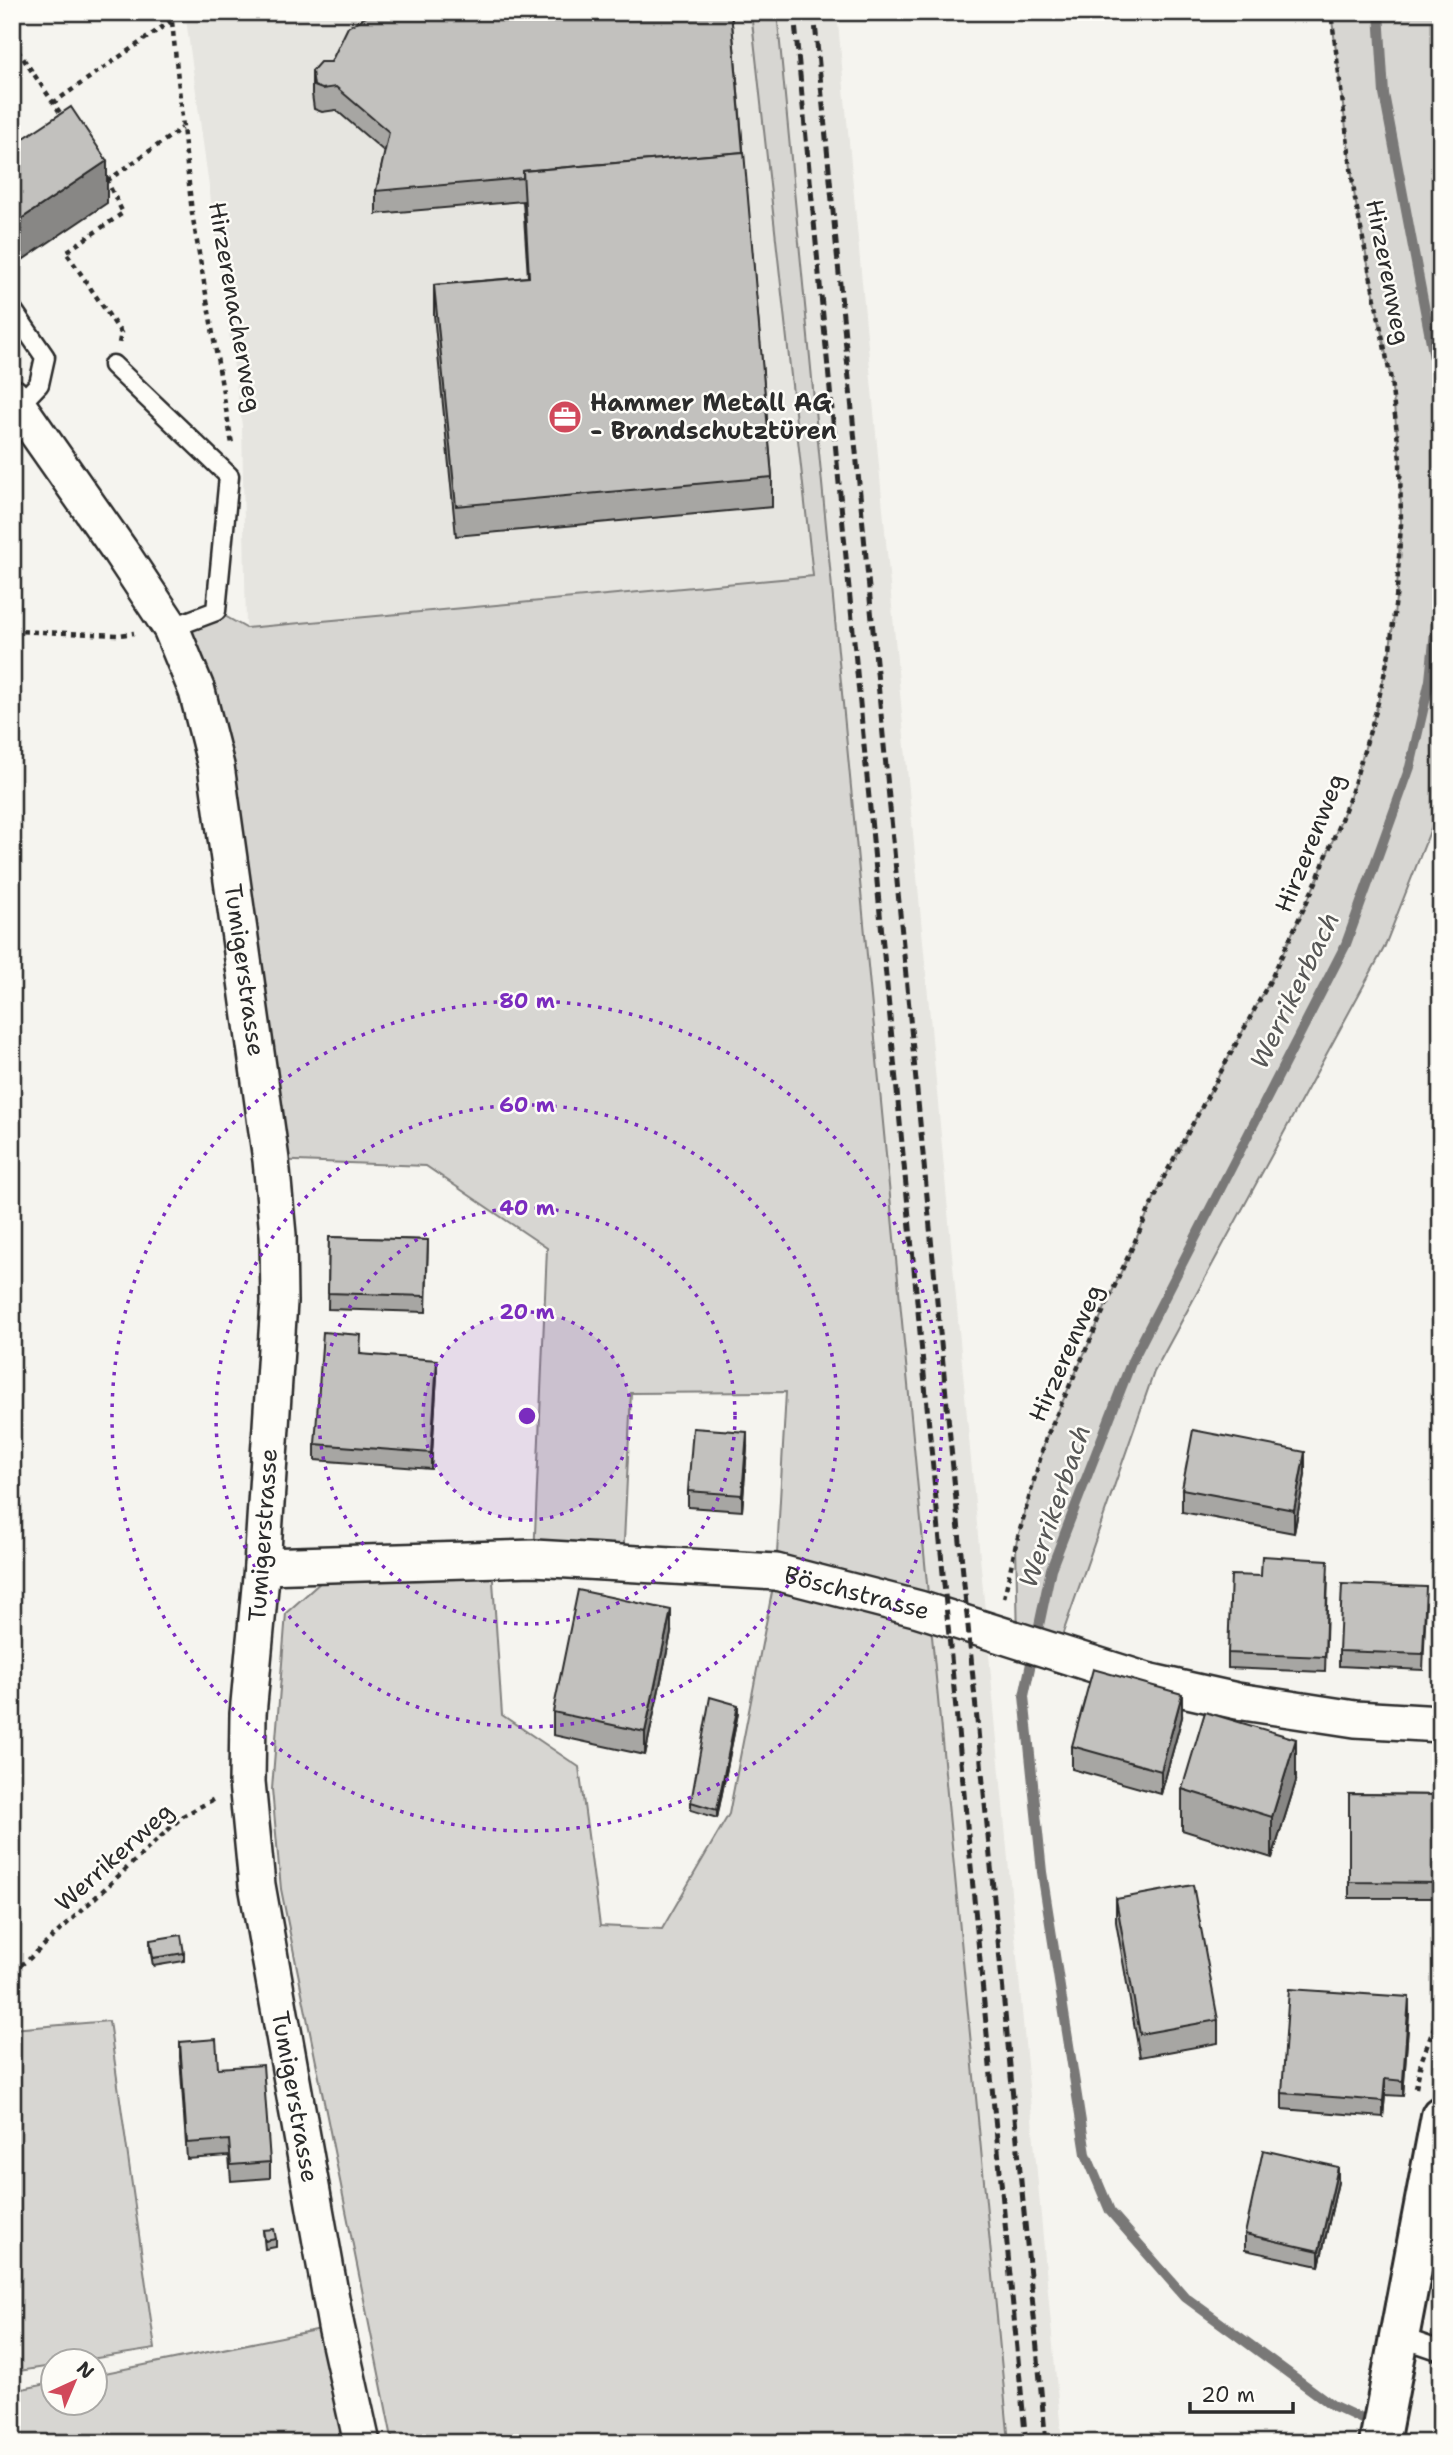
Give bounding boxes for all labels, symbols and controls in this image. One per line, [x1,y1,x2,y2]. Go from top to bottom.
street label: Hirzerenweg [1358,197,1418,347]
street label: Hirzerenacherweg [201,199,269,415]
place label: Hammer Metall AG - Brandschutztüren [590,387,837,447]
office icon: Hammer Metall AG - Brandschutztüren [546,398,584,436]
street label: Hirzerenweg [1268,769,1352,917]
street label: Tumigerstrasse [217,882,272,1058]
water label: Werrikerbach [1241,906,1347,1074]
text: 80 m [499,987,555,1015]
text: 60 m [499,1091,555,1119]
text: 40 m [499,1194,555,1222]
street label: Hirzerenweg [1021,1279,1111,1427]
text: 20 m [499,1298,555,1326]
centre of rings [515,1404,539,1428]
water label: Werrikerbach [1010,1420,1098,1592]
street label: Tumigerstrasse [241,1447,285,1623]
street label: Böschstrasse [781,1559,934,1627]
street label: Werrikerweg [48,1795,180,1919]
street label: Tumigerstrasse [264,2008,326,2185]
north arrow [38,2346,108,2416]
text: N [71,2356,100,2384]
scale bar [1190,2371,1294,2415]
text: 20 m [1201,2381,1255,2409]

